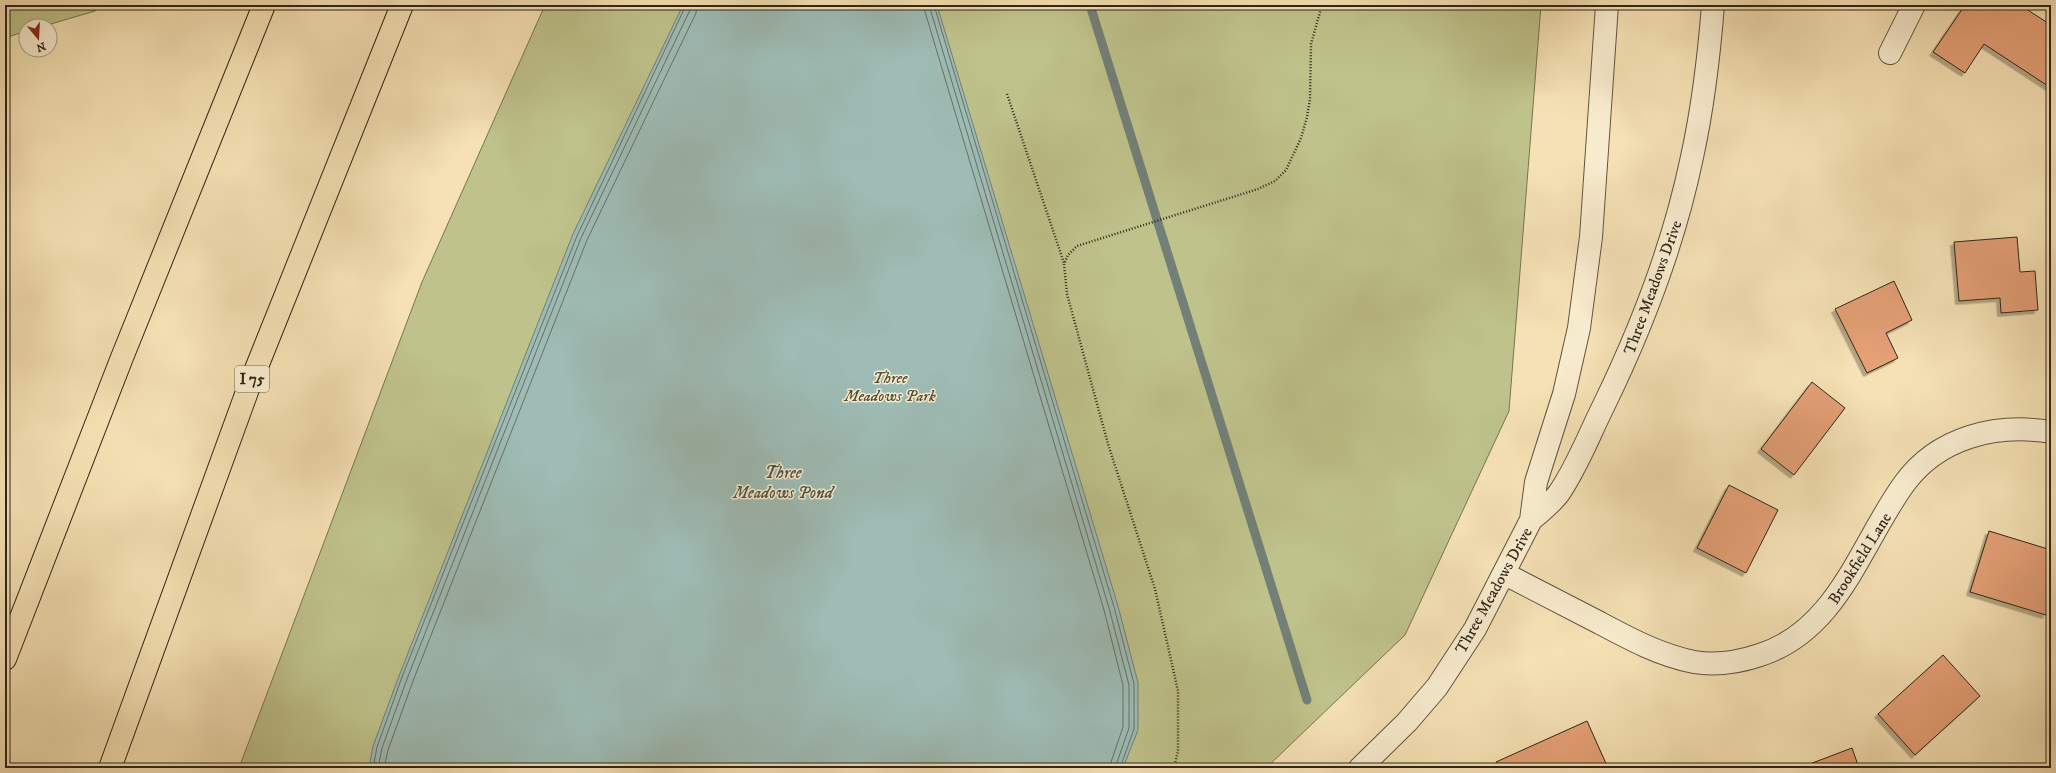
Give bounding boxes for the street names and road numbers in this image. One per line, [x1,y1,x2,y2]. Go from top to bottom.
street label: Three Meadows Drive [1619,217,1687,357]
road number: I 75 [235,366,269,392]
street label: Brookfield Lane [1824,509,1896,608]
street label: Three Meadows Drive [1451,524,1537,657]

